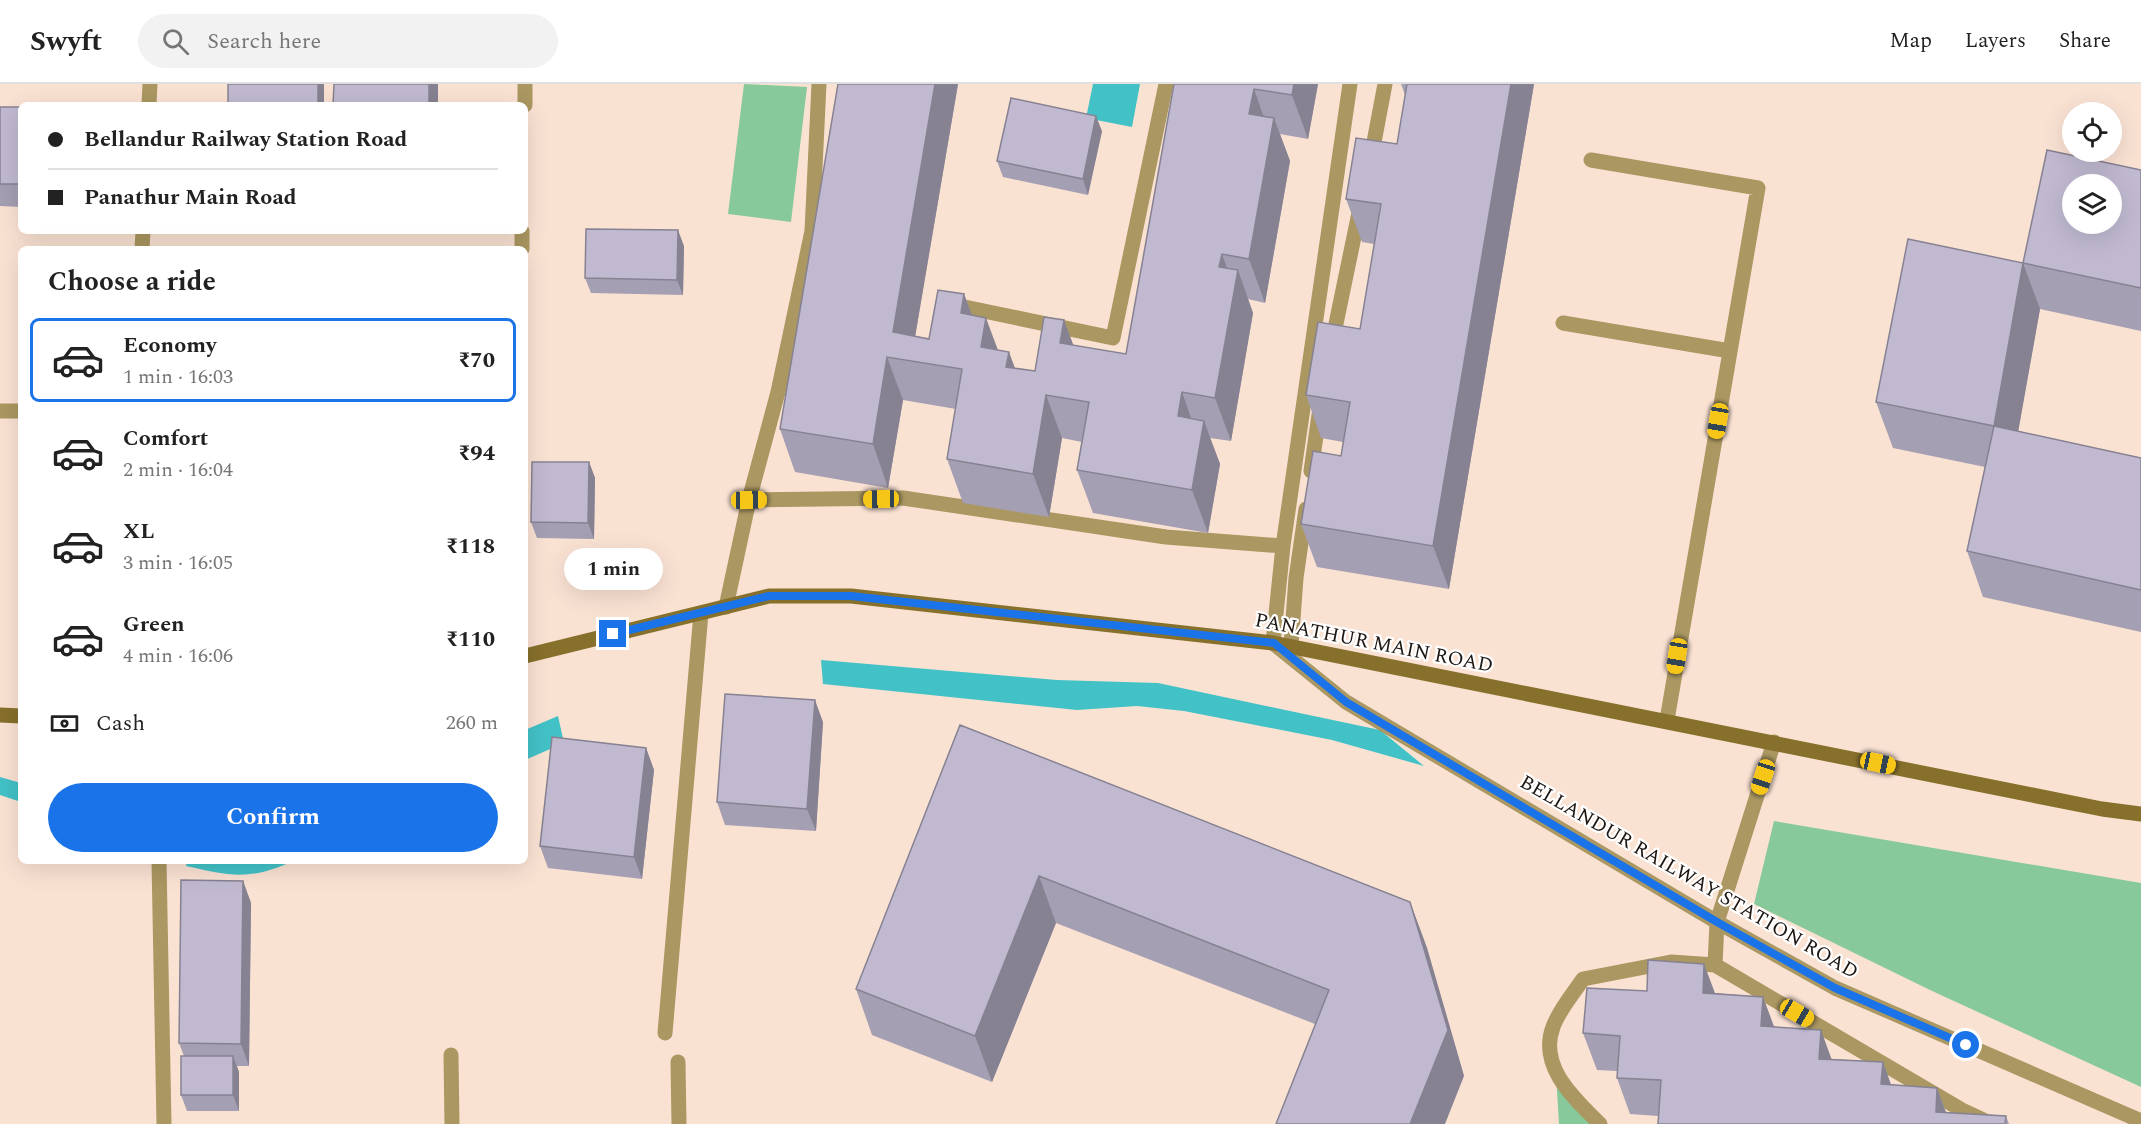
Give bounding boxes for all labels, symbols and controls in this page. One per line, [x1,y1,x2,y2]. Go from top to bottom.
search box [138,14,558,68]
text: Swyft [30,20,102,63]
icon: search [159,25,192,58]
text: Search here [207,25,321,58]
text: Map [1890,25,1932,57]
text: Layers [1965,25,2026,57]
text: Share [2059,25,2111,57]
map controls [2062,102,2122,234]
button: locate [2062,102,2122,162]
text: Bellandur Railway Station Road [84,123,407,156]
button: layers [2062,174,2122,234]
text: Panathur Main Road [84,181,297,214]
text: Choose a ride [48,261,216,303]
text: Economy [123,329,216,362]
icon: car [51,333,105,387]
text: ₹70 [458,344,495,377]
text: 1 min · 16:03 [123,362,233,392]
car [1706,402,1730,440]
text: Comfort [123,422,208,455]
icon: car [51,426,105,480]
text: ₹94 [458,437,495,470]
text: 2 min · 16:04 [123,455,233,485]
car [863,490,899,508]
car [731,491,767,509]
text: XL [123,515,154,548]
icon: car [51,519,105,573]
text: ₹118 [446,530,495,563]
callout: 1 min [564,547,662,589]
text: 3 min · 16:05 [123,548,233,578]
text: 1 min [587,554,640,584]
street label: PANATHUR MAIN ROAD [1252,605,1496,681]
text: Green [123,608,185,641]
icon: car [51,612,105,666]
route end [599,620,626,647]
text: ₹110 [446,623,495,656]
car [1665,637,1689,675]
text: 4 min · 16:06 [123,641,233,671]
icon: cash [48,707,81,740]
text: Cash [96,707,145,740]
text: 260 m [446,708,498,738]
car [1859,750,1897,776]
car [1749,757,1777,797]
street label: BELLANDUR RAILWAY STATION ROAD [1514,767,1864,987]
button: Confirm [48,783,498,852]
car [1777,996,1817,1030]
route start [1952,1031,1979,1058]

